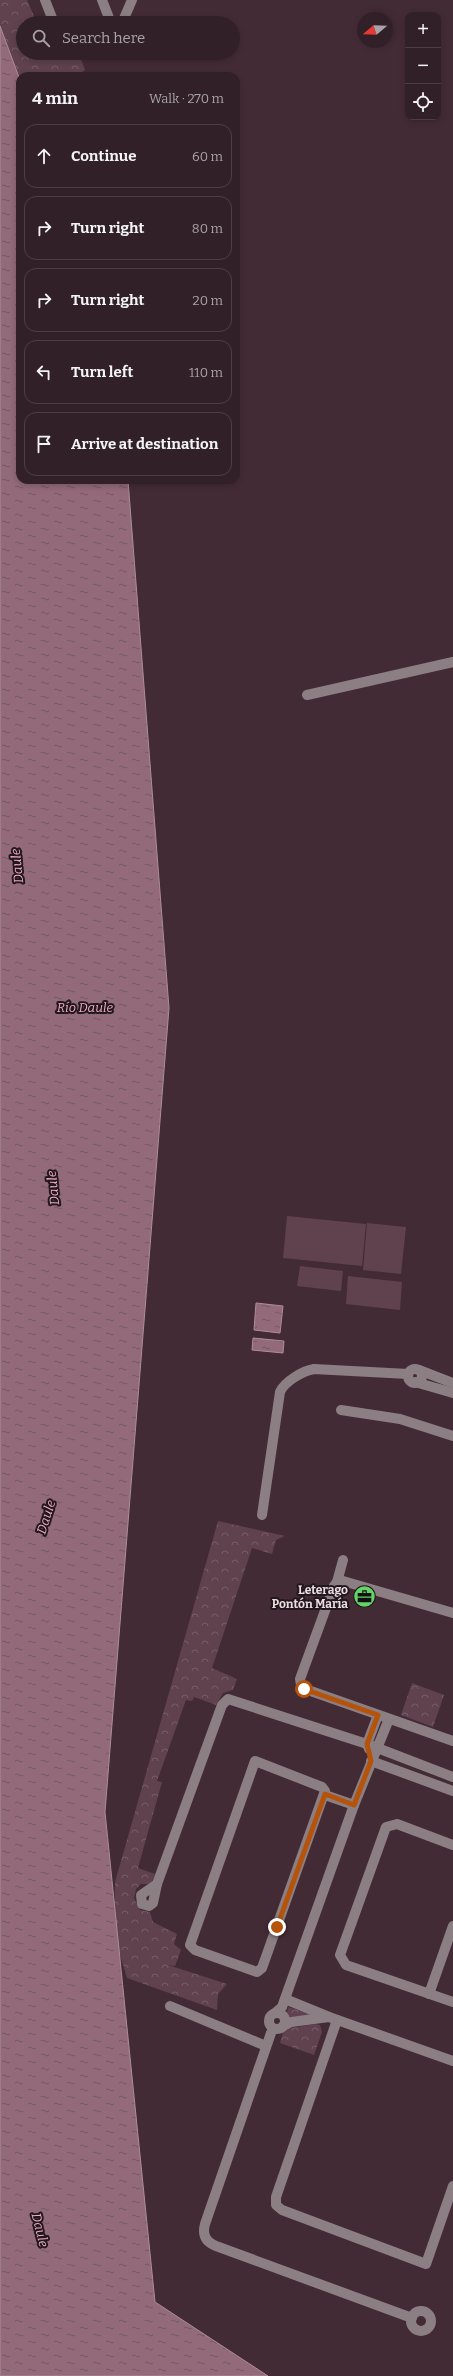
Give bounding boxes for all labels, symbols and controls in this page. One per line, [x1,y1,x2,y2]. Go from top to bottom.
north arrow [357,12,393,48]
map controls [405,12,441,120]
button: + [405,12,441,48]
search box [16,16,240,60]
icon: search [30,27,52,49]
text: Search here [62,29,145,47]
button: − [405,48,441,84]
button: locate [405,84,441,120]
text: 4 min [32,88,78,109]
text: Walk · 270 m [149,91,224,106]
icon: ahead [33,145,55,167]
text: Continue [71,147,137,165]
text: 60 m [192,149,223,164]
icon: right [33,217,55,239]
text: Turn right [71,219,144,237]
text: 80 m [192,221,223,236]
icon: right [33,289,55,311]
text: Turn right [71,291,144,309]
text: 20 m [193,293,223,308]
icon: left [33,361,55,383]
text: Turn left [71,363,133,381]
text: 110 m [189,365,223,380]
icon: arrive [33,433,55,455]
text: Arrive at destination [71,435,218,453]
water label: Daule [8,848,26,884]
water label: Río Daule [57,1000,114,1015]
water label: Daule [44,1170,62,1206]
water label: Daule [34,1498,59,1536]
place label: Leterago Pontón María [272,1583,348,1611]
office icon: Leterago Pontón María [351,1584,377,1610]
route start [295,1680,313,1698]
route end [268,1918,286,1936]
water label: Daule [29,2211,52,2249]

